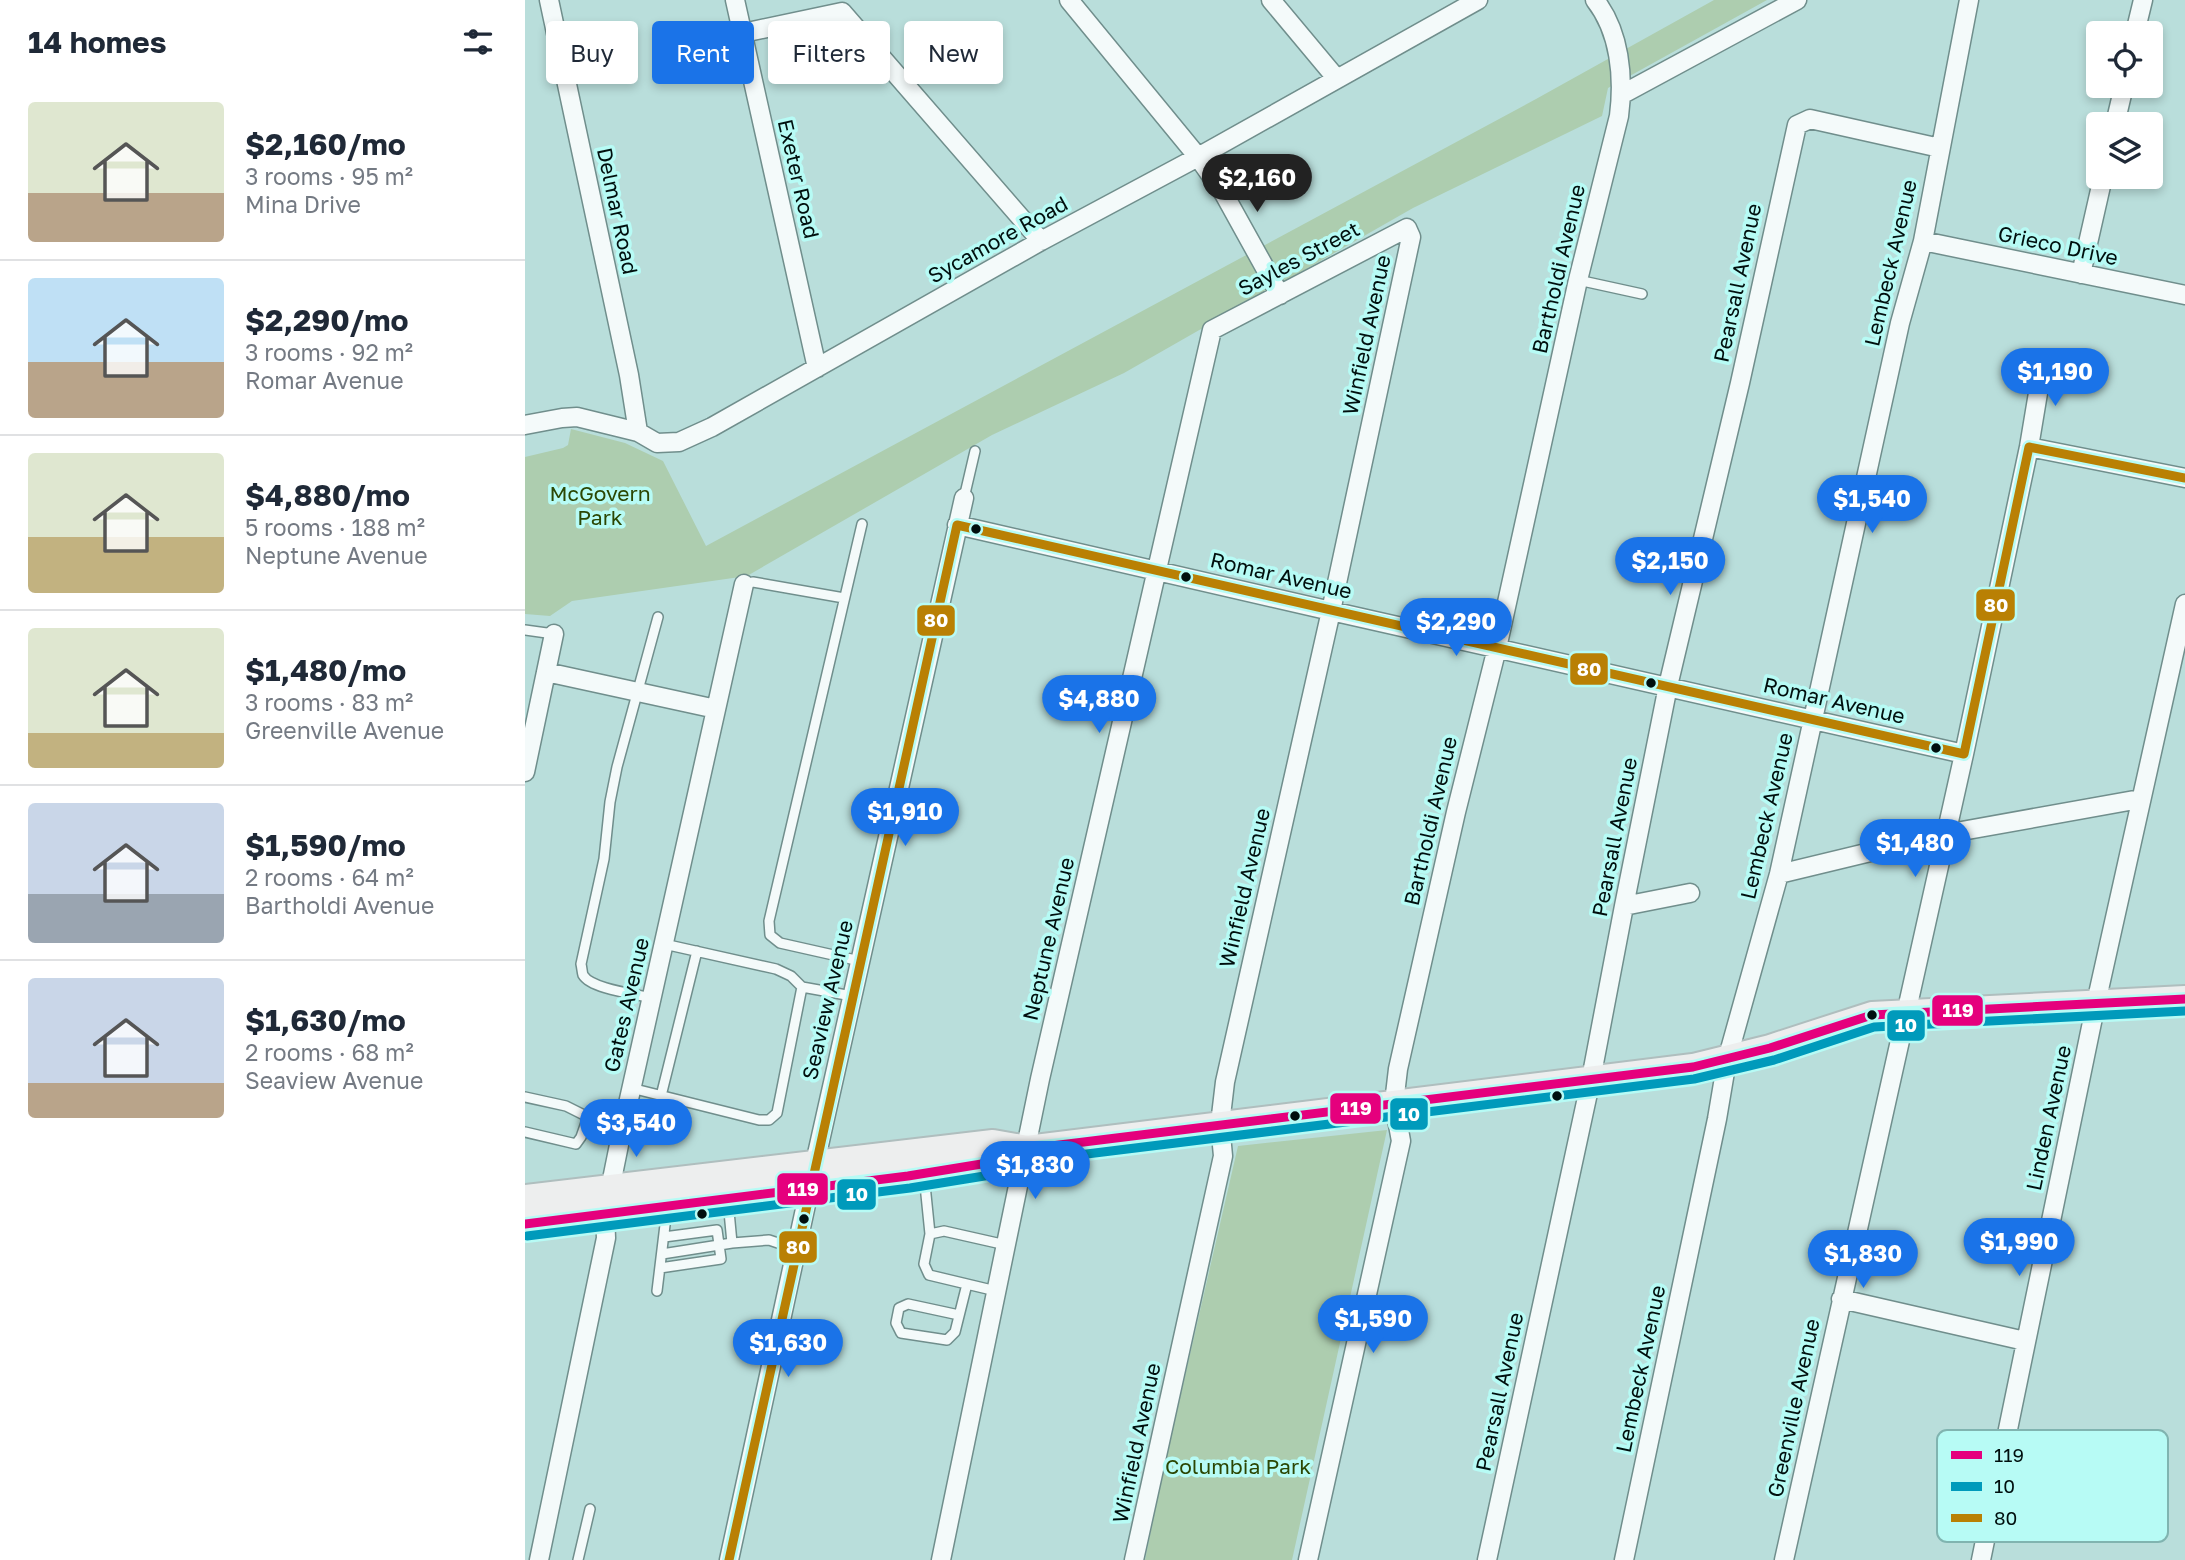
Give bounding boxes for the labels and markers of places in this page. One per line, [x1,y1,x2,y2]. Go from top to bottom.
pin: $2,160 [1200,154,1314,214]
pin: $1,190 [1998,348,2112,408]
pin: $1,540 [1815,476,1929,535]
unlabelled marker [969,522,983,536]
pin: $2,150 [1613,538,1727,597]
unlabelled marker [1179,570,1193,584]
pin: $2,290 [1399,598,1513,658]
pin: $4,880 [1042,676,1156,735]
unlabelled marker [1644,676,1658,690]
unlabelled marker [1929,741,1943,755]
pin: $1,910 [848,788,962,848]
pin: $1,480 [1858,820,1972,879]
unlabelled marker [1865,1008,1879,1022]
unlabelled marker [1550,1089,1564,1103]
pin: $3,540 [579,1100,693,1159]
unlabelled marker [1288,1109,1302,1123]
pin: $1,830 [978,1142,1092,1201]
unlabelled marker [695,1207,709,1221]
unlabelled marker [797,1212,811,1226]
pin: $1,990 [1962,1218,2076,1278]
pin: $1,830 [1806,1230,1920,1290]
pin: $1,590 [1316,1296,1430,1355]
pin: $1,630 [731,1320,845,1379]

